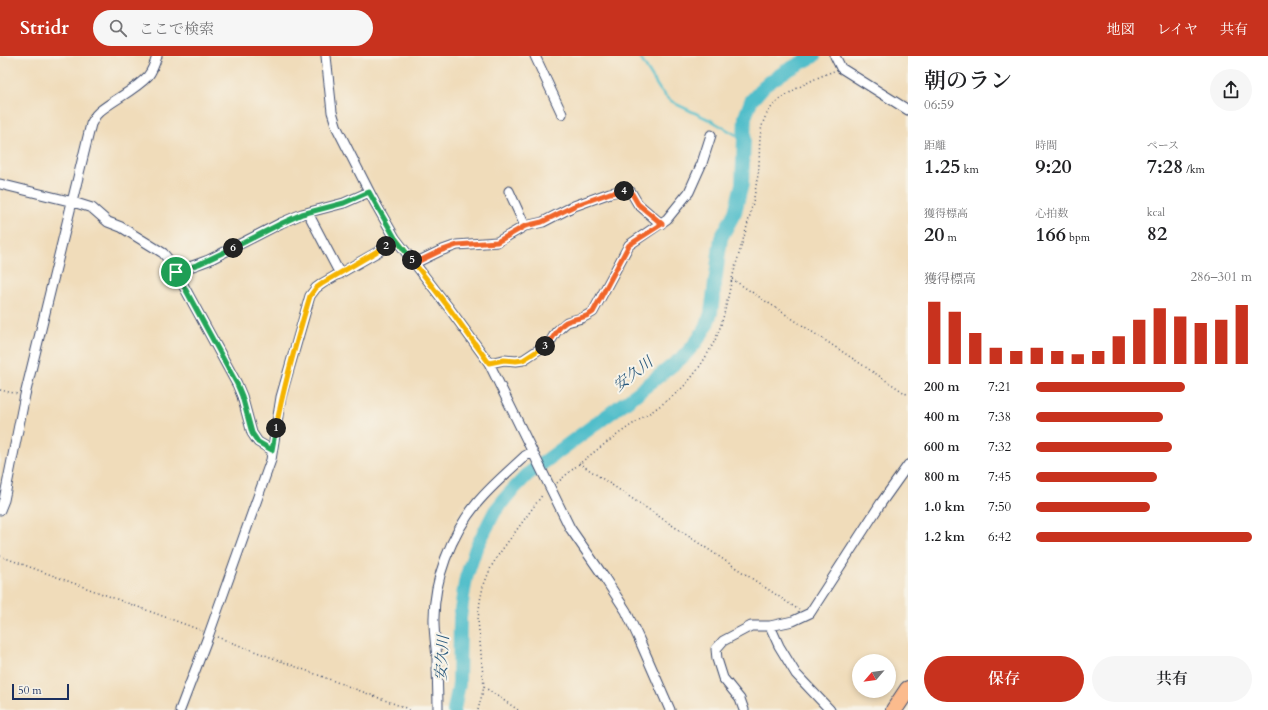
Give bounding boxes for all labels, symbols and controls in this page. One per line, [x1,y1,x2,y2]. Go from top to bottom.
search box [93,10,373,46]
text: Stridr [20,15,69,41]
icon: search [107,17,129,39]
text: ここで検索 [139,19,214,39]
text: 地図 [1107,20,1135,39]
text: レイヤ [1157,20,1198,39]
text: 共有 [1220,20,1248,39]
text: 朝のラン [924,66,1012,96]
button: share [1210,69,1252,111]
text: 06:59 [924,96,954,114]
text: 距離 [924,138,946,153]
text: 時間 [1035,138,1057,153]
text: ペース [1147,138,1179,153]
text: 1.25 [924,153,961,180]
text: 9:20 [1035,153,1072,180]
text: 7:28 [1147,153,1183,180]
text: km [961,162,979,177]
text: /km [1183,162,1205,177]
pin: 4 [614,181,634,201]
text: 4 [621,183,627,198]
text: kcal [1147,205,1165,220]
text: 獲得標高 [924,206,968,221]
text: 心拍数 [1035,206,1068,221]
text: 82 [1147,220,1167,247]
text: 20 [924,221,945,248]
text: 166 [1035,221,1066,248]
text: m [945,230,957,245]
text: bpm [1066,230,1090,245]
pin: 2 [376,236,396,256]
pin: 6 [223,238,243,258]
text: 2 [383,238,389,253]
text: 6 [230,240,236,255]
pin: 5 [402,250,422,270]
text: 5 [409,252,415,267]
pin [159,255,193,289]
icon: arrive [165,261,187,283]
text: 286–301 m [1190,268,1252,286]
text: 獲得標高 [924,270,976,288]
pin: 3 [535,336,555,356]
text: 3 [542,338,548,353]
water label: 安久川 [609,351,658,396]
text: 200 m [924,378,959,396]
text: 7:21 [988,378,1011,396]
text: 400 m [924,408,959,426]
text: 7:38 [988,408,1011,426]
pin: 1 [266,418,286,438]
text: 1 [273,420,279,435]
text: 600 m [924,438,959,456]
text: 7:32 [988,438,1011,456]
text: 800 m [924,468,959,486]
text: 7:45 [988,468,1011,486]
text: 1.0 km [924,498,965,516]
text: 7:50 [988,498,1011,516]
text: 1.2 km [924,528,965,546]
text: 6:42 [988,528,1011,546]
water label: 安久川 [431,633,453,681]
north arrow [852,654,896,698]
map controls [852,654,896,698]
button: 保存 [924,656,1084,702]
button: 共有 [1092,656,1252,702]
scale bar [12,682,69,701]
text: 50 m [18,683,42,698]

